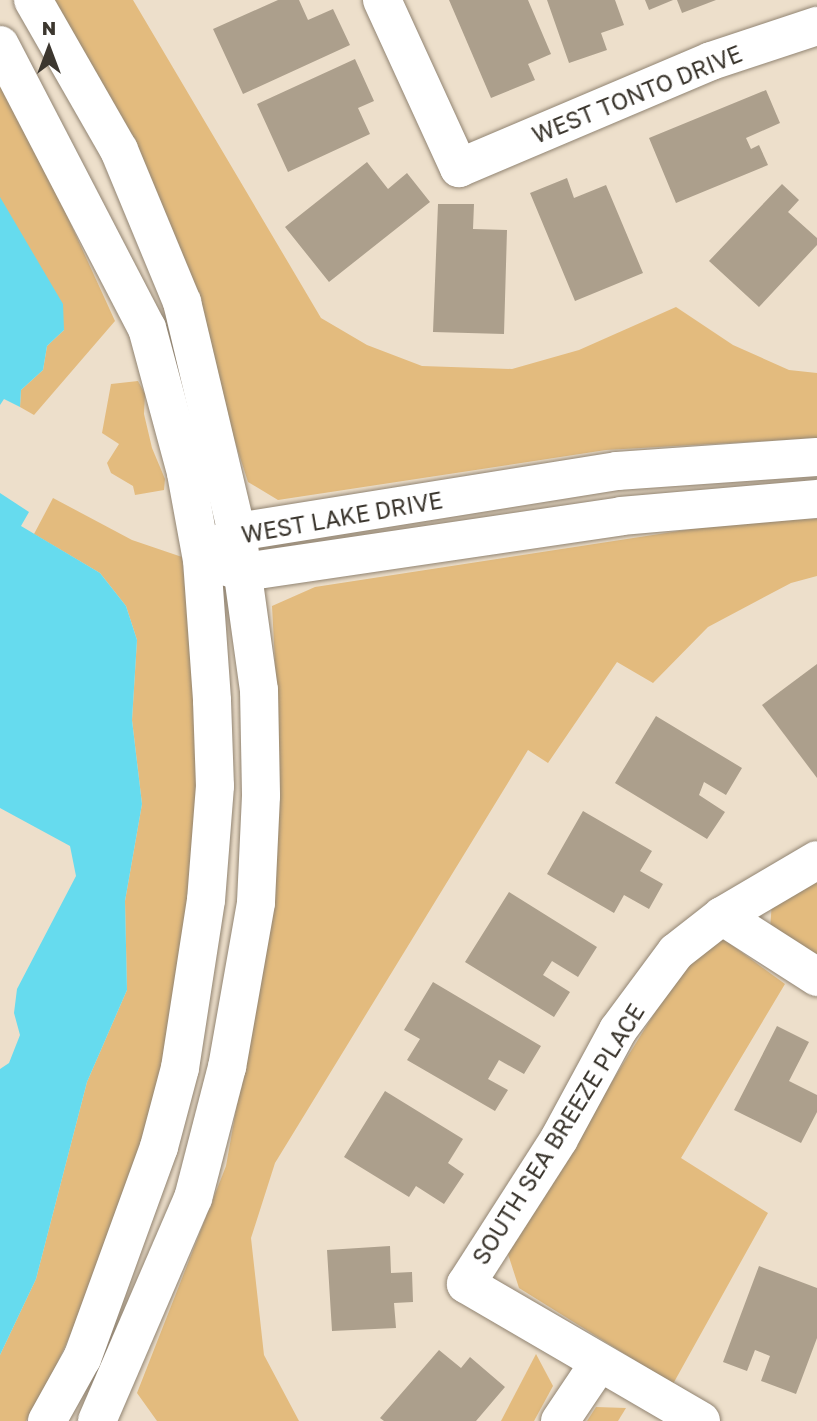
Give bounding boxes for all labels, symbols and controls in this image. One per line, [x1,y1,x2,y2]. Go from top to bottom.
north arrow [14,14,84,84]
text: N [42,16,56,39]
street label: WEST TONTO DRIVE [528,39,746,149]
street label: WEST LAKE DRIVE [239,486,445,548]
street label: SOUTH SEA BREEZE PLACE [466,999,650,1269]

